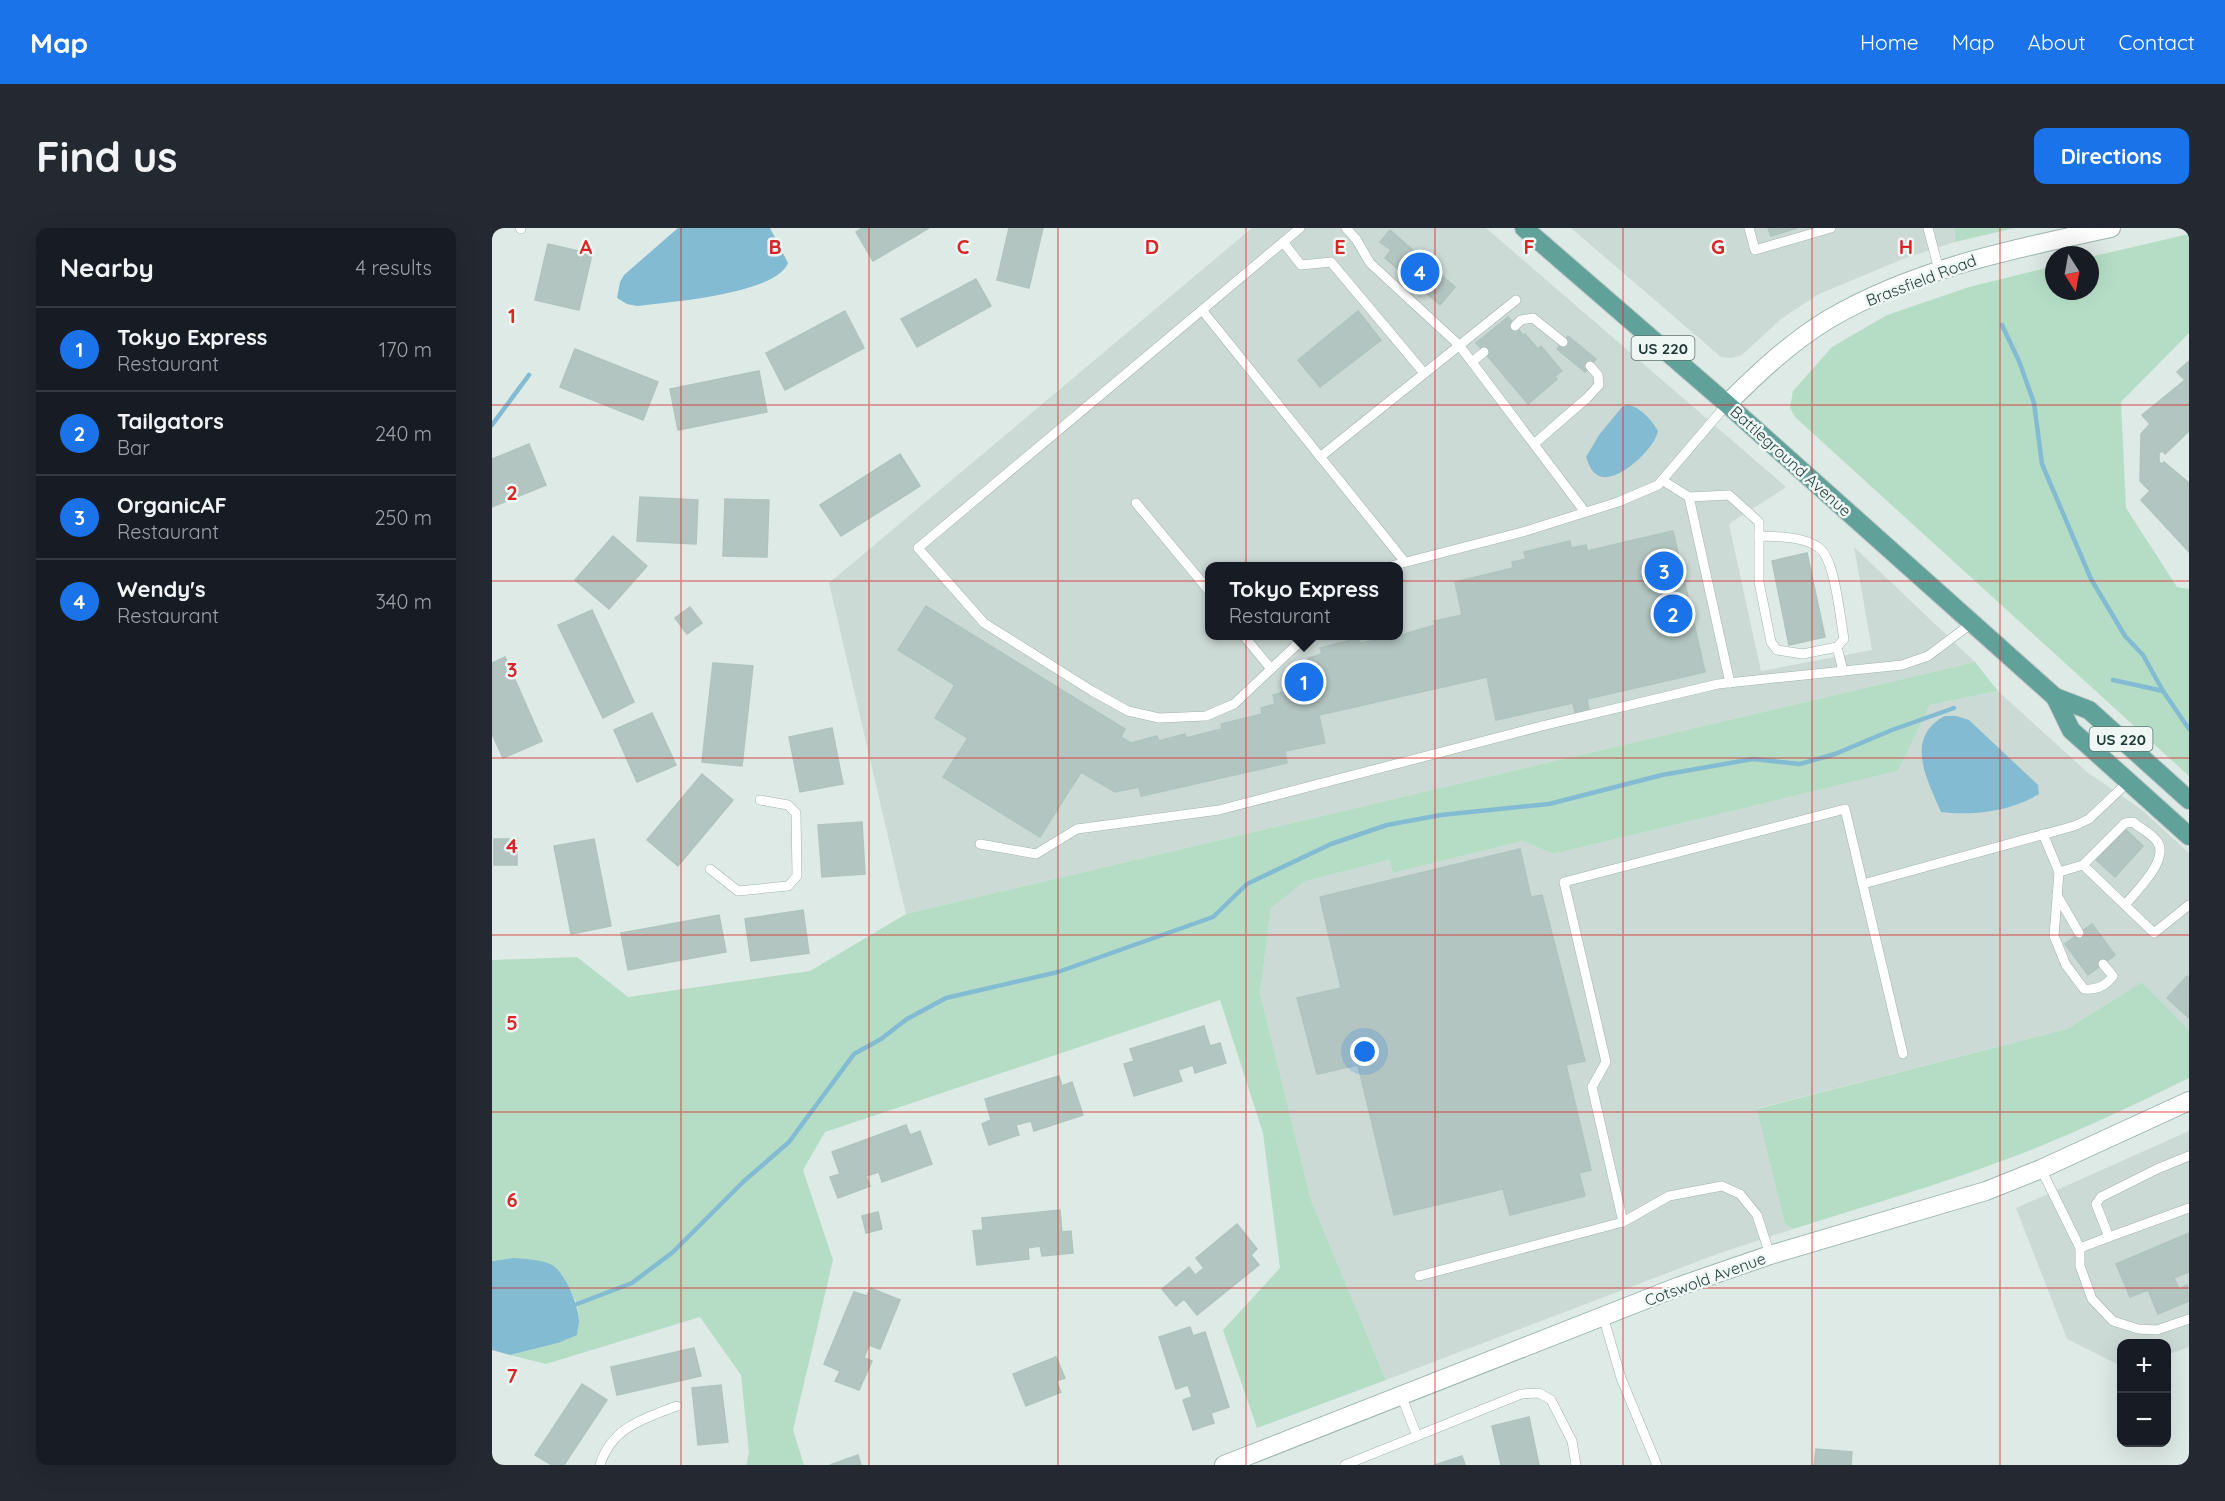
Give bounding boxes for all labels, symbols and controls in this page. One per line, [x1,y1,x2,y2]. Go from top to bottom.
text: Map [30,25,88,60]
text: Home [1860,29,1919,55]
text: Map [1952,29,1995,55]
text: About [2028,29,2086,55]
text: Contact [2119,29,2195,55]
button: Directions [2034,128,2189,184]
text: Find us [36,130,178,183]
text: A [580,234,593,259]
text: B [768,234,782,259]
text: C [957,234,970,259]
text: D [1145,234,1159,259]
text: E [1334,234,1346,259]
text: F [1523,234,1535,259]
text: G [1711,234,1725,259]
text: H [1899,234,1913,259]
north arrow [2045,246,2099,300]
pin: 4 [1400,250,1440,294]
street label: Brassfield Road [1863,250,1979,310]
text: Nearby [60,251,154,284]
text: 4 results [356,255,432,280]
text: 1 [508,303,516,328]
text: Tokyo Express [117,323,267,351]
road number: US 220 [1632,336,1694,360]
text: 1 [76,337,83,362]
text: 170 m [379,337,432,362]
text: Restaurant [117,351,219,376]
street label: Battleground Avenue [1726,401,1856,521]
text: Tailgators [117,407,224,435]
text: 2 [74,421,85,446]
text: 240 m [375,421,432,446]
text: Bar [117,435,150,460]
text: 2 [506,480,518,505]
text: OrganicAF [117,491,227,519]
text: 3 [74,505,85,530]
text: 250 m [374,505,432,530]
text: Restaurant [117,519,219,544]
pin: 3 [1644,548,1684,594]
popup [1205,562,1403,640]
text: Wendy's [117,575,206,603]
text: Tokyo Express [1229,575,1379,603]
text: 4 [74,589,85,614]
text: 340 m [375,589,432,614]
pin: 2 [1654,592,1692,636]
text: Restaurant [117,603,219,628]
text: Restaurant [1229,603,1331,628]
text: 3 [507,657,517,682]
pin: 1 [1284,660,1324,704]
road number: US 220 [2090,727,2152,751]
text: 4 [506,833,518,858]
text: 5 [506,1010,518,1035]
your location [1350,1037,1379,1066]
text: 6 [506,1187,518,1212]
street label: Cotswold Avenue [1642,1248,1768,1310]
map controls [2117,1339,2171,1447]
button: + [2117,1339,2171,1393]
text: 7 [507,1363,518,1388]
button: − [2117,1393,2171,1447]

